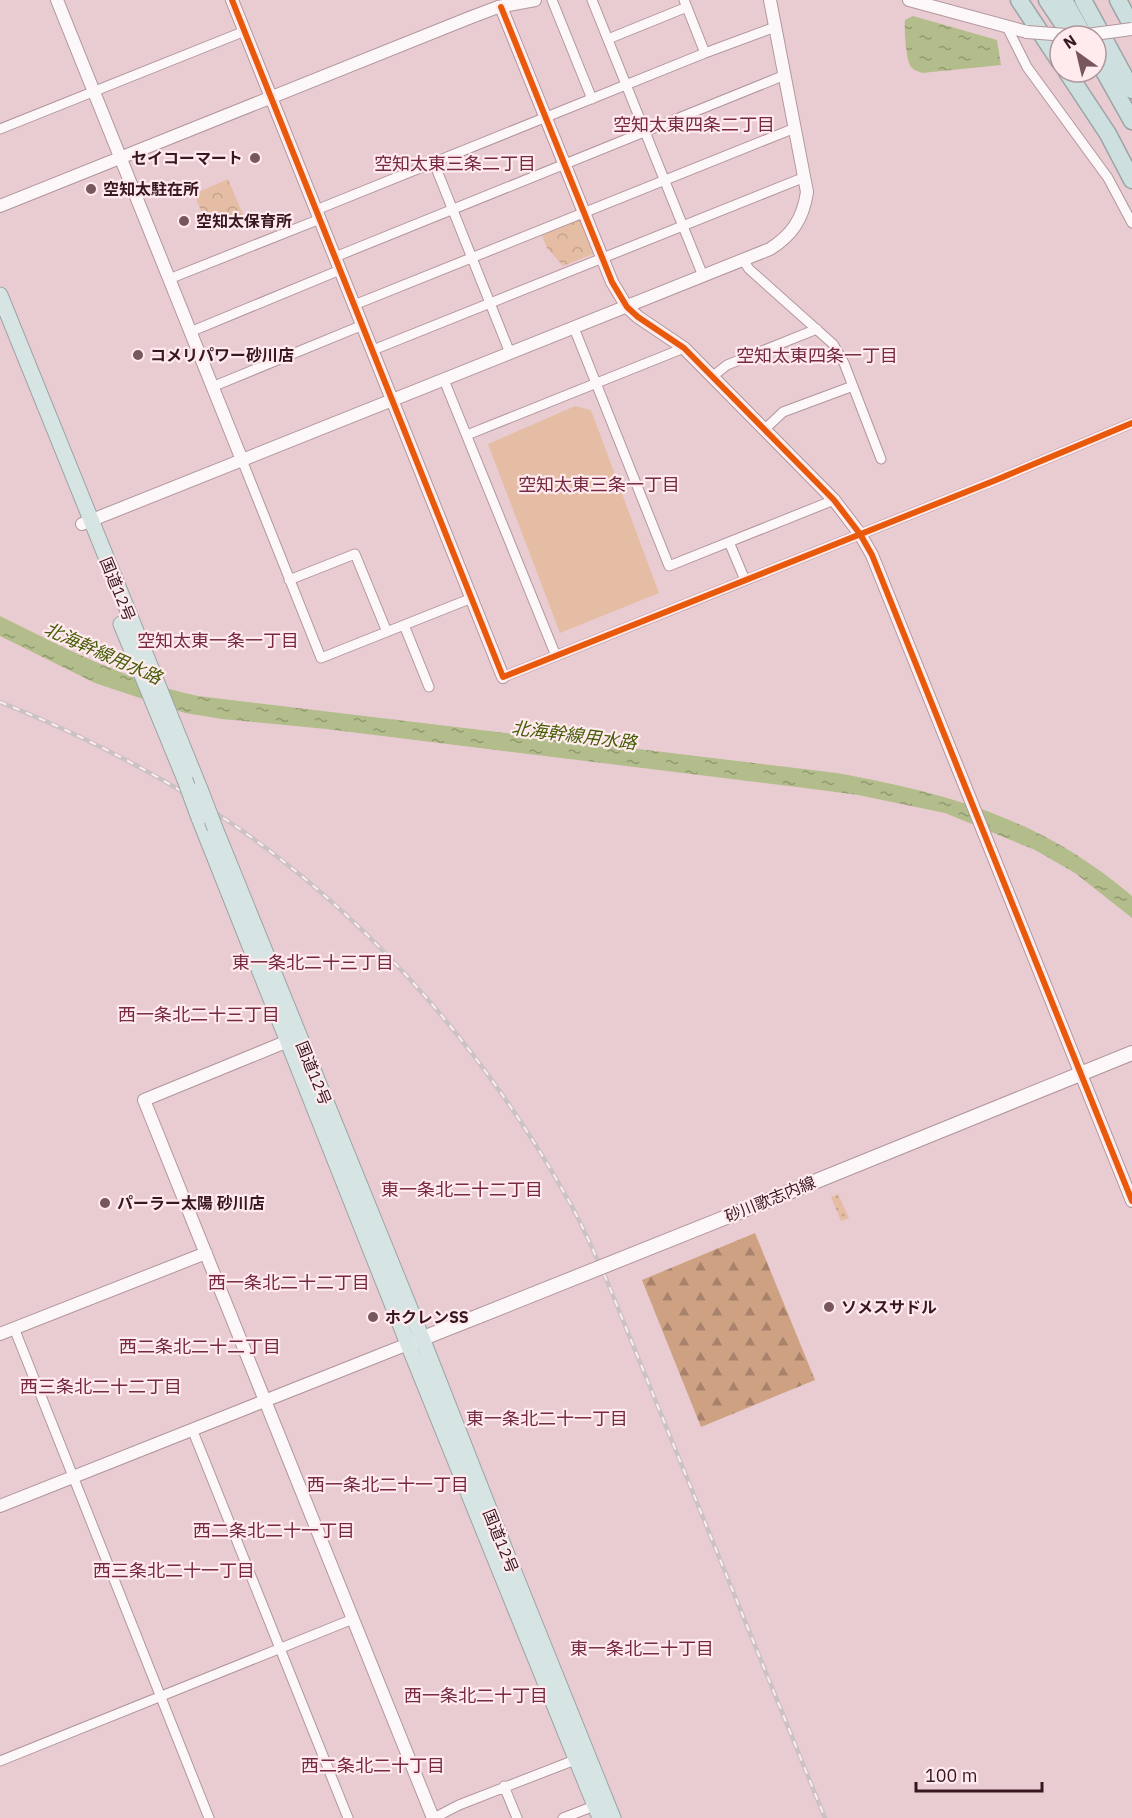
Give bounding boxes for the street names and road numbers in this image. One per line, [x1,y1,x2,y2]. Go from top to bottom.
street label: 国道12号 [96,554,140,624]
street label: 国道12号 [292,1038,336,1108]
street label: 砂川歌志内線 [722,1172,818,1226]
street label: 国道12号 [479,1506,523,1576]

